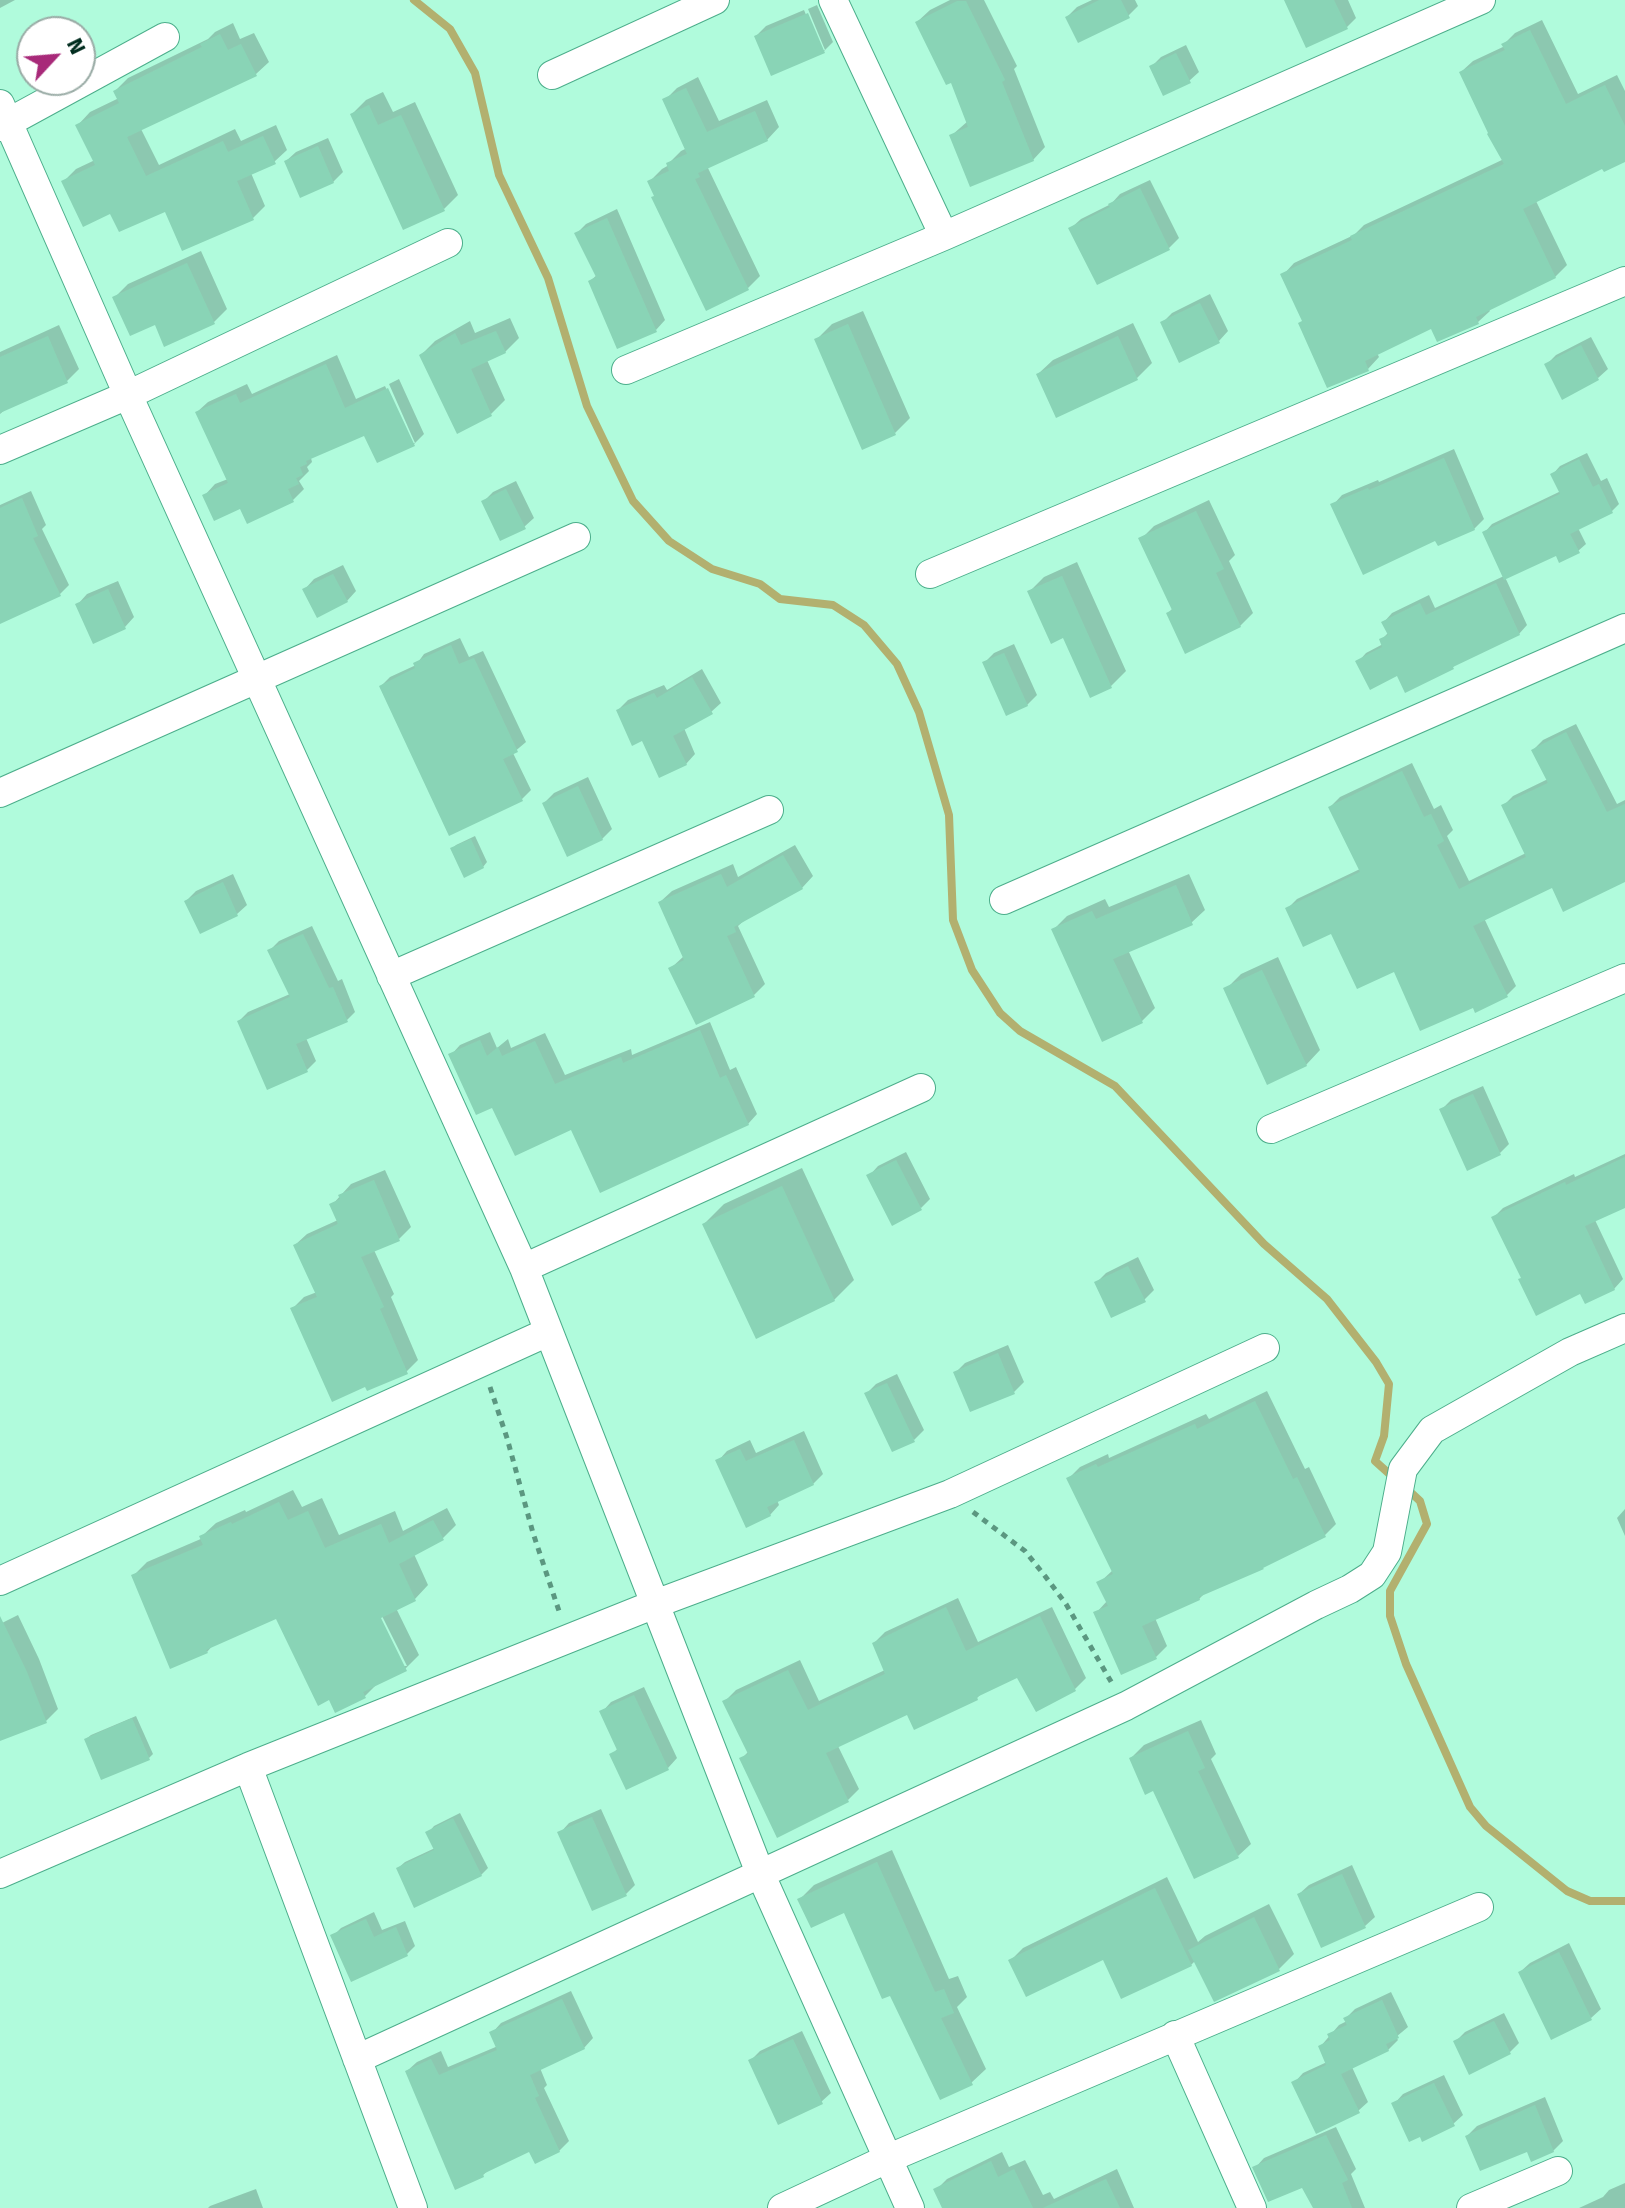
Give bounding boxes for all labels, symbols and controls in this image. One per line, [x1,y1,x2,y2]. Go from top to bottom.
north arrow [16,16,96,96]
text: N [61,34,92,59]

